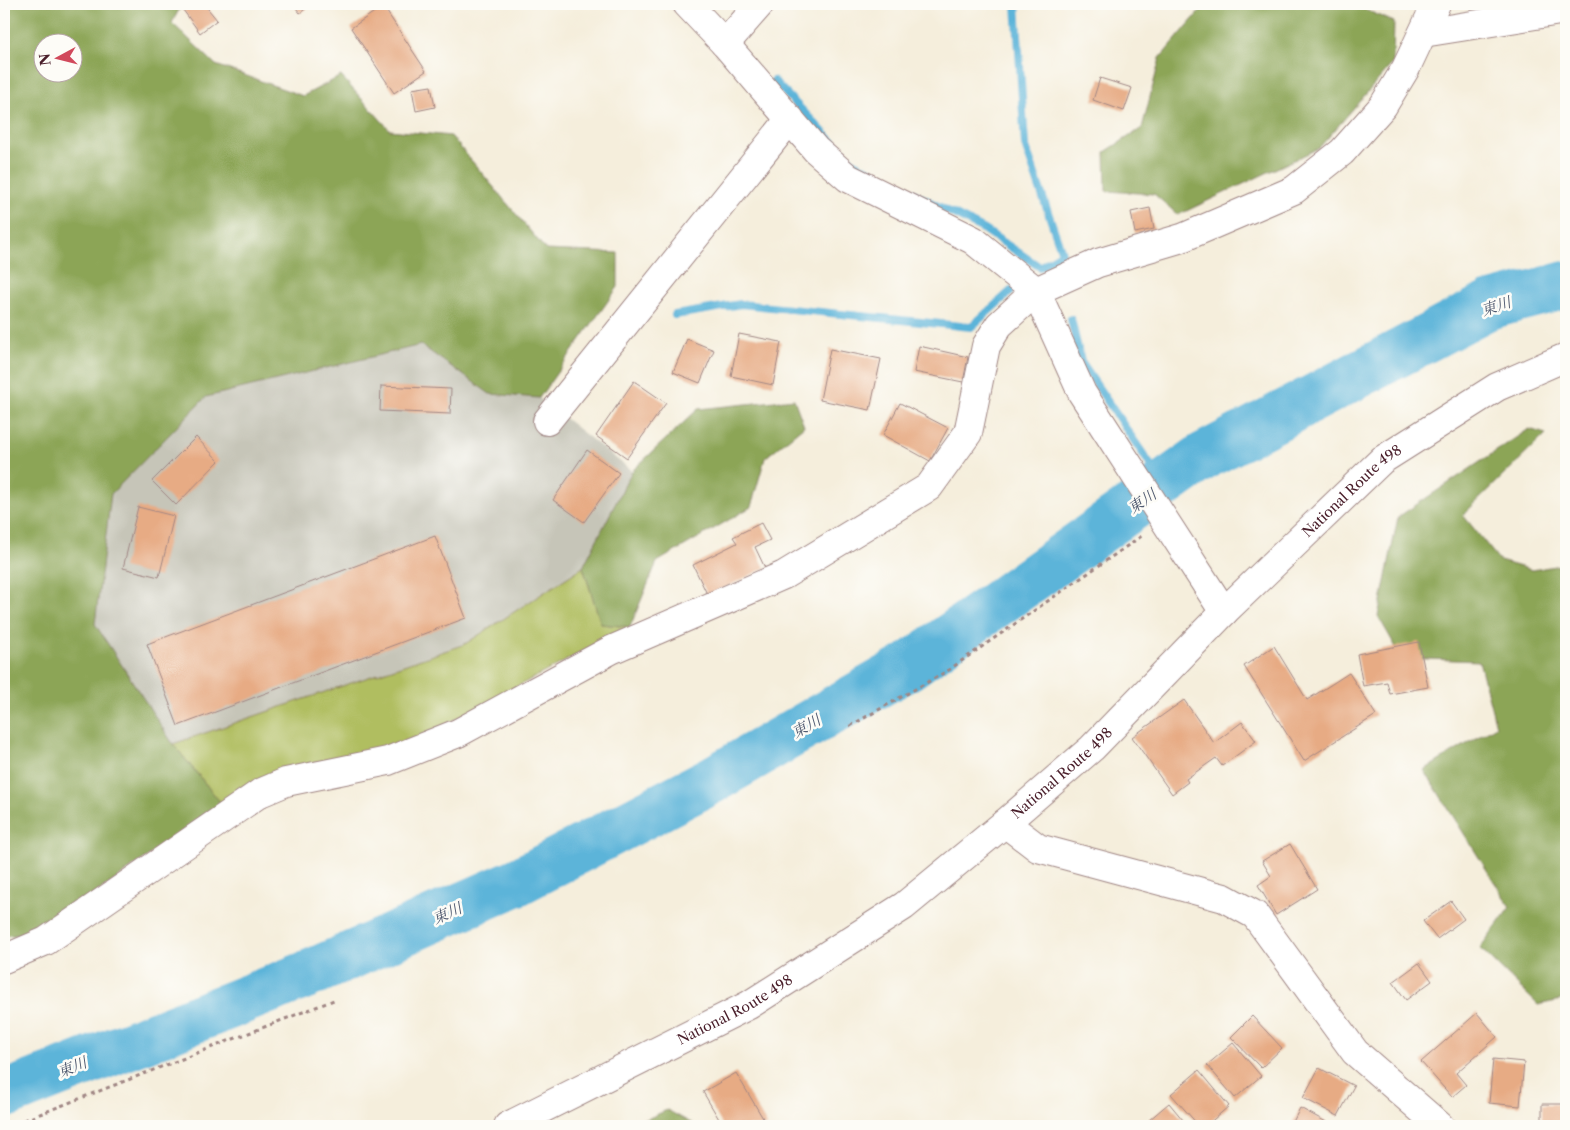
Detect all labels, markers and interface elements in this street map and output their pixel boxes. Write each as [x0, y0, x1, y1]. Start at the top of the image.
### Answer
north arrow [32, 32, 82, 82]
text: N [35, 52, 55, 67]
water label: 東川 [1479, 291, 1515, 320]
street label: National Route 498 [1298, 441, 1405, 541]
water label: 東川 [1124, 483, 1161, 517]
water label: 東川 [788, 709, 825, 742]
street label: National Route 498 [1008, 724, 1116, 823]
water label: 東川 [429, 897, 466, 928]
street label: National Route 498 [674, 971, 796, 1049]
water label: 東川 [55, 1052, 91, 1081]

